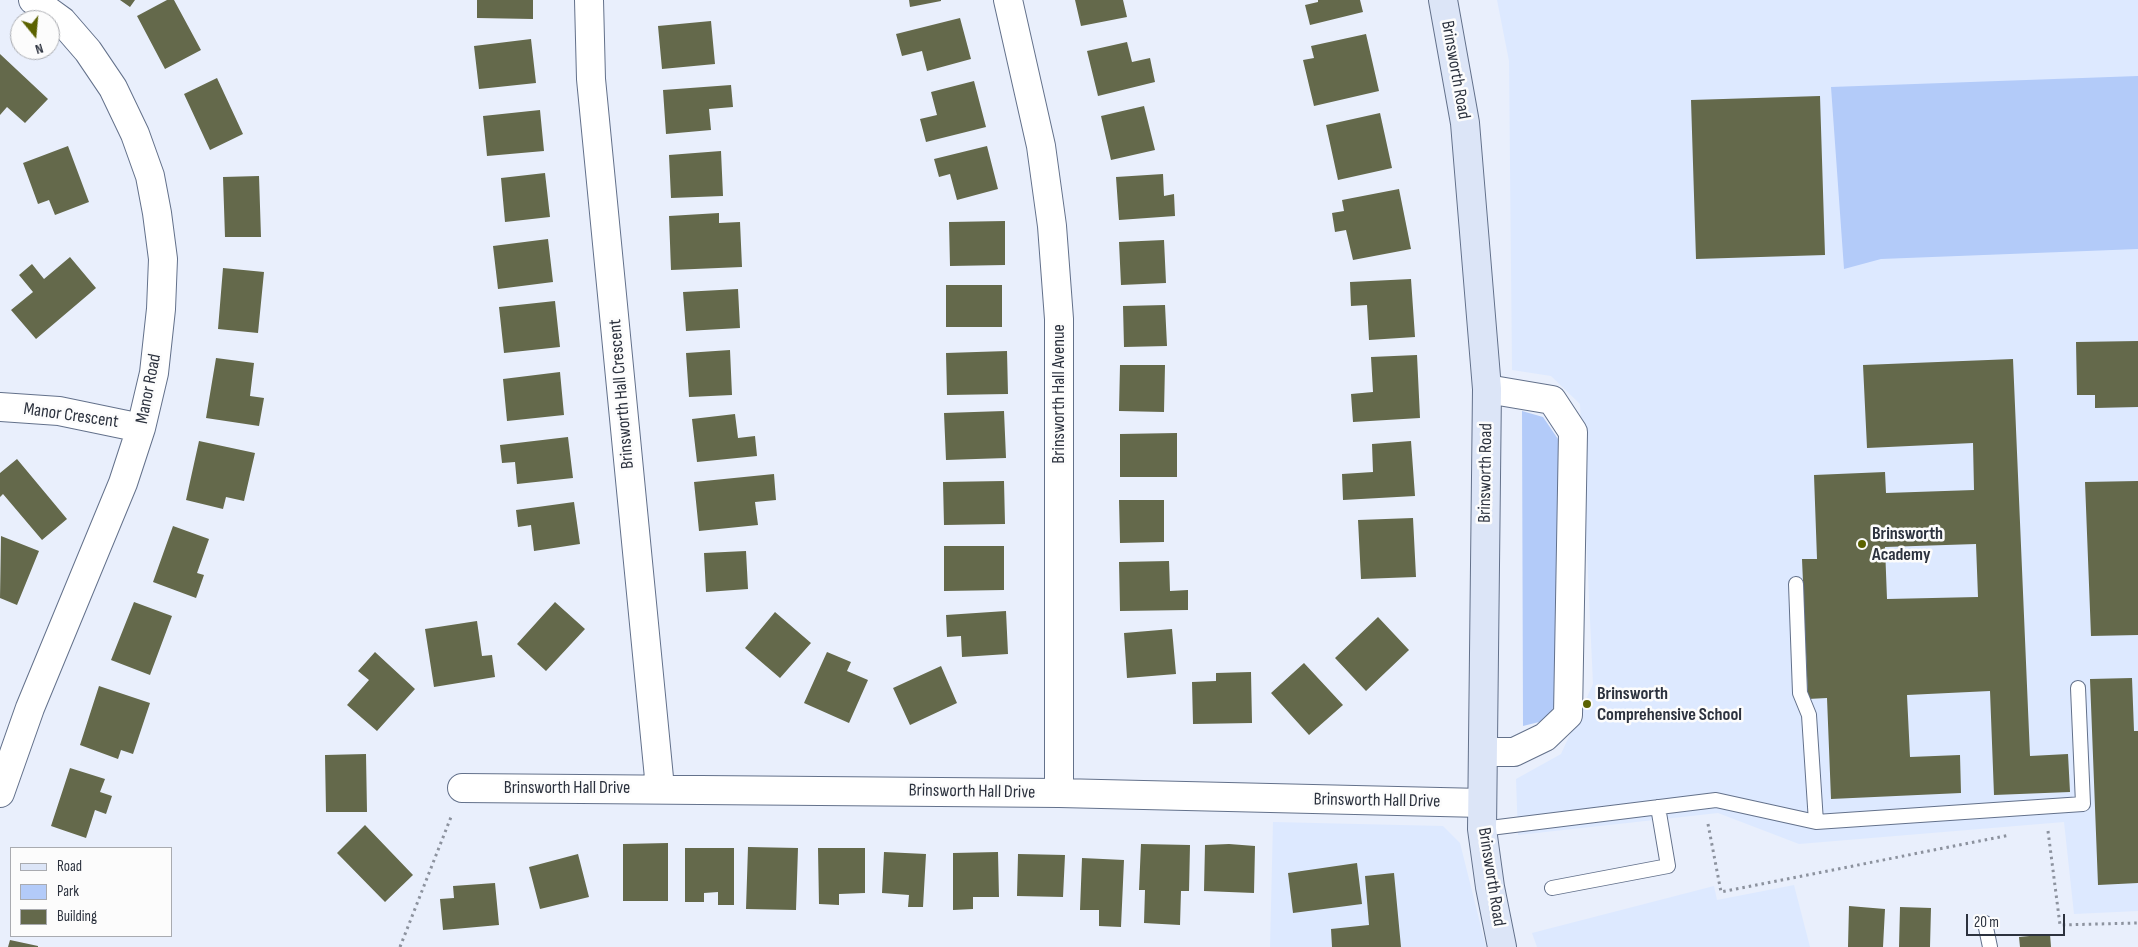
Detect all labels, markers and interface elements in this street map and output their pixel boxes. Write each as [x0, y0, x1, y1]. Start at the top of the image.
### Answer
north arrow [10, 10, 60, 60]
street label: Brinsworth Road [1436, 19, 1474, 121]
text: N [33, 40, 45, 58]
street label: Brinsworth Hall Crescent [605, 318, 639, 470]
street label: Brinsworth Hall Avenue [1048, 324, 1070, 464]
street label: Manor Road [132, 352, 166, 426]
street label: Manor Crescent [22, 399, 120, 433]
street label: Brinsworth Road [1474, 423, 1498, 523]
place label: Brinsworth Academy [1872, 523, 1943, 566]
marker: Brinsworth Academy [1856, 538, 1868, 550]
place label: Brinsworth Comprehensive School [1597, 683, 1742, 726]
marker: Brinsworth Comprehensive School [1581, 698, 1593, 710]
street label: Brinsworth Hall Drive [504, 777, 630, 799]
street label: Brinsworth Hall Drive [908, 780, 1036, 804]
street label: Brinsworth Hall Drive [1313, 789, 1441, 813]
street label: Brinsworth Road [1473, 826, 1509, 928]
legend [10, 847, 172, 937]
text: Road [57, 857, 82, 876]
text: Park [57, 882, 79, 901]
scale bar [1968, 904, 2067, 936]
text: Building [57, 907, 97, 926]
text: 20 m [1974, 913, 1999, 932]

